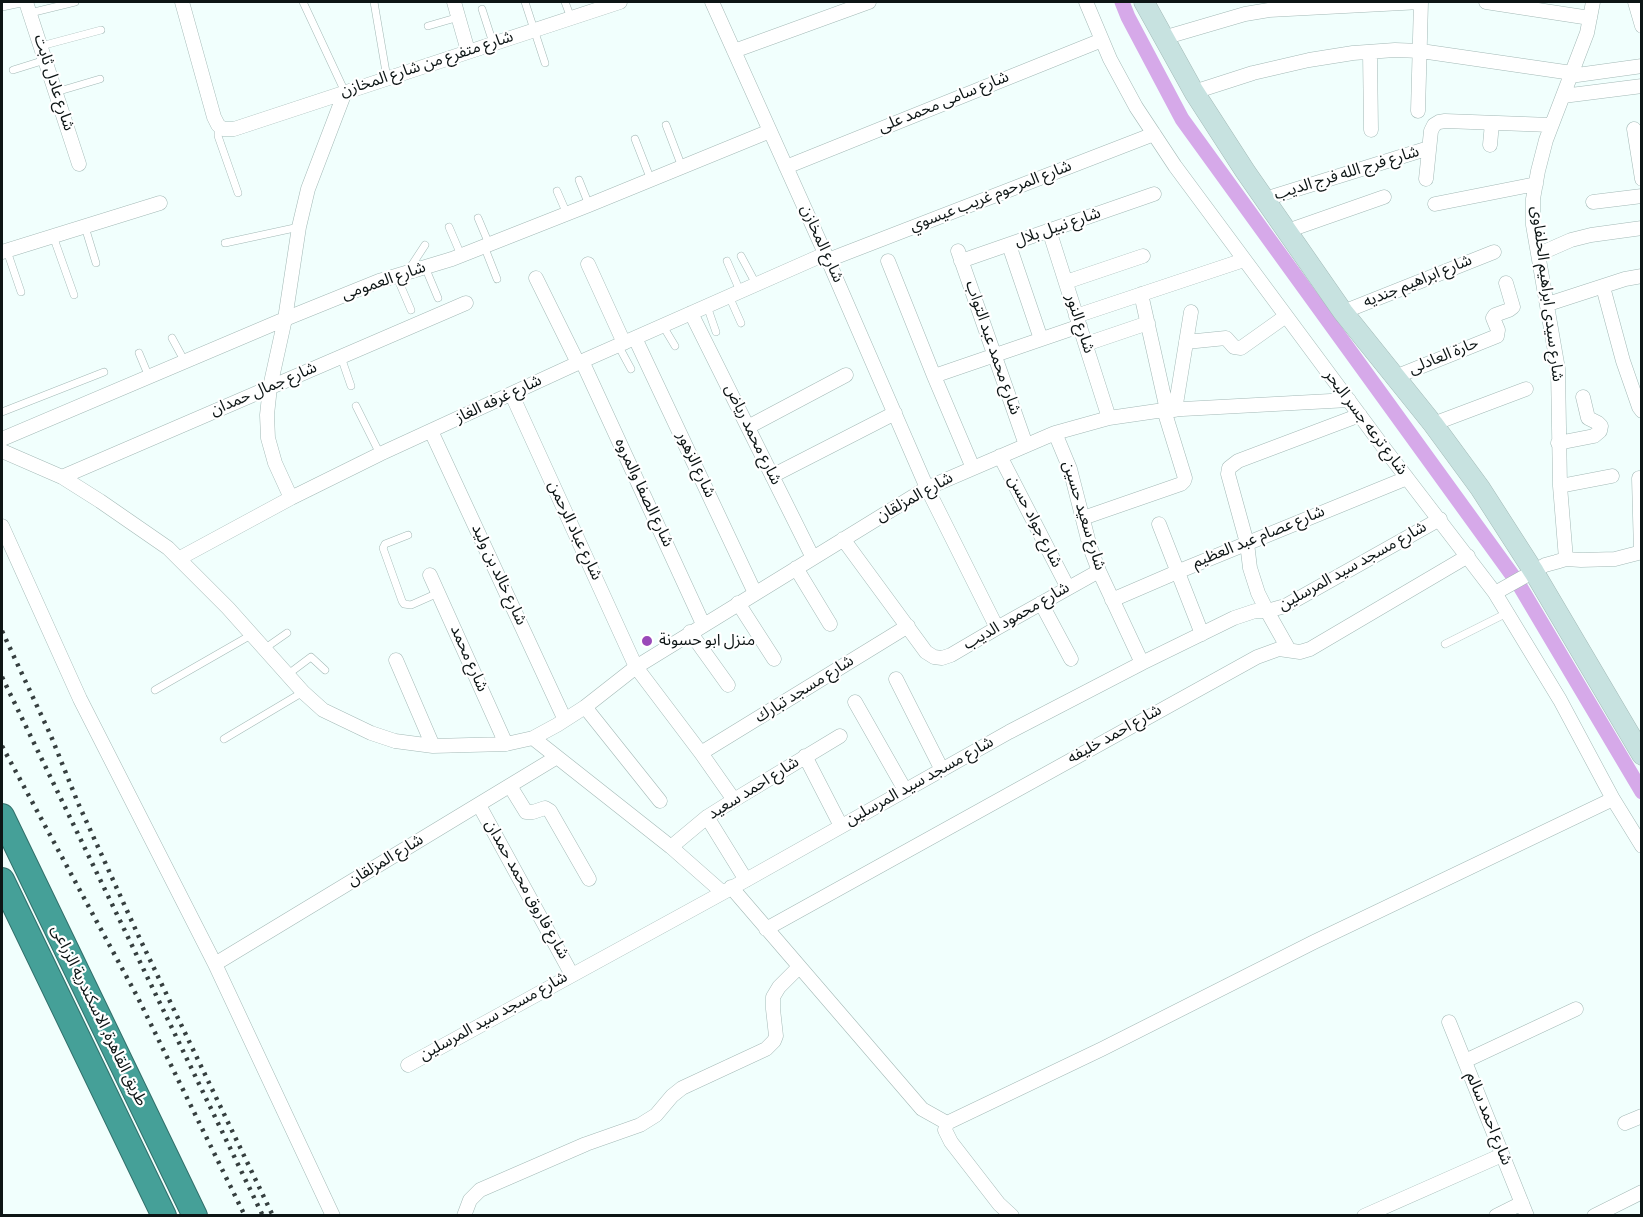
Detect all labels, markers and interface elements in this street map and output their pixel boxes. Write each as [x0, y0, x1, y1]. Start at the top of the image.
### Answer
street label: شارع متفرع من شارع المخازن [338, 28, 516, 102]
street label: شارع عادل ثابت [28, 32, 78, 134]
street label: شارع سامى محمد على [876, 68, 1012, 138]
street label: شارع فرج الله فرج الديب [1272, 143, 1422, 205]
street label: شارع المرحوم غريب عيسوي [907, 157, 1075, 237]
street label: شارع المخازن [795, 202, 847, 286]
street label: شارع نبيل بلال [1012, 204, 1104, 252]
street label: شارع سيدى ابراهيم الحلفاوى [1526, 205, 1566, 383]
street label: شارع ابراهيم جنديه [1361, 251, 1475, 313]
street label: شارع العمومى [339, 259, 429, 305]
street label: شارع محمد عبد التواب [960, 279, 1024, 417]
street label: شارع النور [1060, 292, 1098, 356]
street label: حارة العادلى [1406, 334, 1482, 380]
street label: شارع جمال حمدان [208, 359, 320, 421]
street label: شارع ترعه جسر البحر [1319, 367, 1411, 479]
street label: شارع غرفه الغاز [453, 372, 545, 428]
street label: شارع محمد رياض [719, 382, 785, 488]
street label: شارع الزهور [671, 429, 719, 501]
street label: شارع الصفا والمروه [609, 436, 677, 550]
street label: شارع سعيد حسين [1057, 459, 1109, 573]
street label: شارع المزلقان [873, 469, 957, 527]
street label: شارع جواد حسن [1003, 473, 1065, 571]
street label: شارع عباد الرحمن [543, 478, 605, 584]
street label: شارع عصام عبد العظيم [1190, 503, 1328, 573]
street label: شارع مسجد سيد المرسلين [1276, 518, 1430, 616]
street label: شارع خالد بن وليد [466, 521, 530, 629]
street label: شارع محمود الديب [961, 579, 1073, 655]
street label: شارع محمد [445, 623, 491, 695]
place label: منزل ابو حسونة [659, 631, 755, 651]
marker: منزل ابو حسونة [640, 634, 654, 648]
street label: شارع مسجد تبارك [752, 652, 858, 728]
street label: شارع احمد خليفه [1065, 701, 1165, 769]
street label: شارع مسجد سيد المرسلين [843, 733, 997, 831]
street label: شارع احمد سعيد [705, 753, 803, 825]
street label: شارع فاروق محمد حمدان [480, 817, 572, 963]
street label: شارع المزلقان [345, 831, 427, 891]
street label: طريق القاهرة, الاسكندرية الزراعى [46, 922, 150, 1110]
street label: شارع مسجد سيد المرسلين [417, 968, 571, 1066]
street label: شارع احمد سالم [1461, 1070, 1515, 1168]

